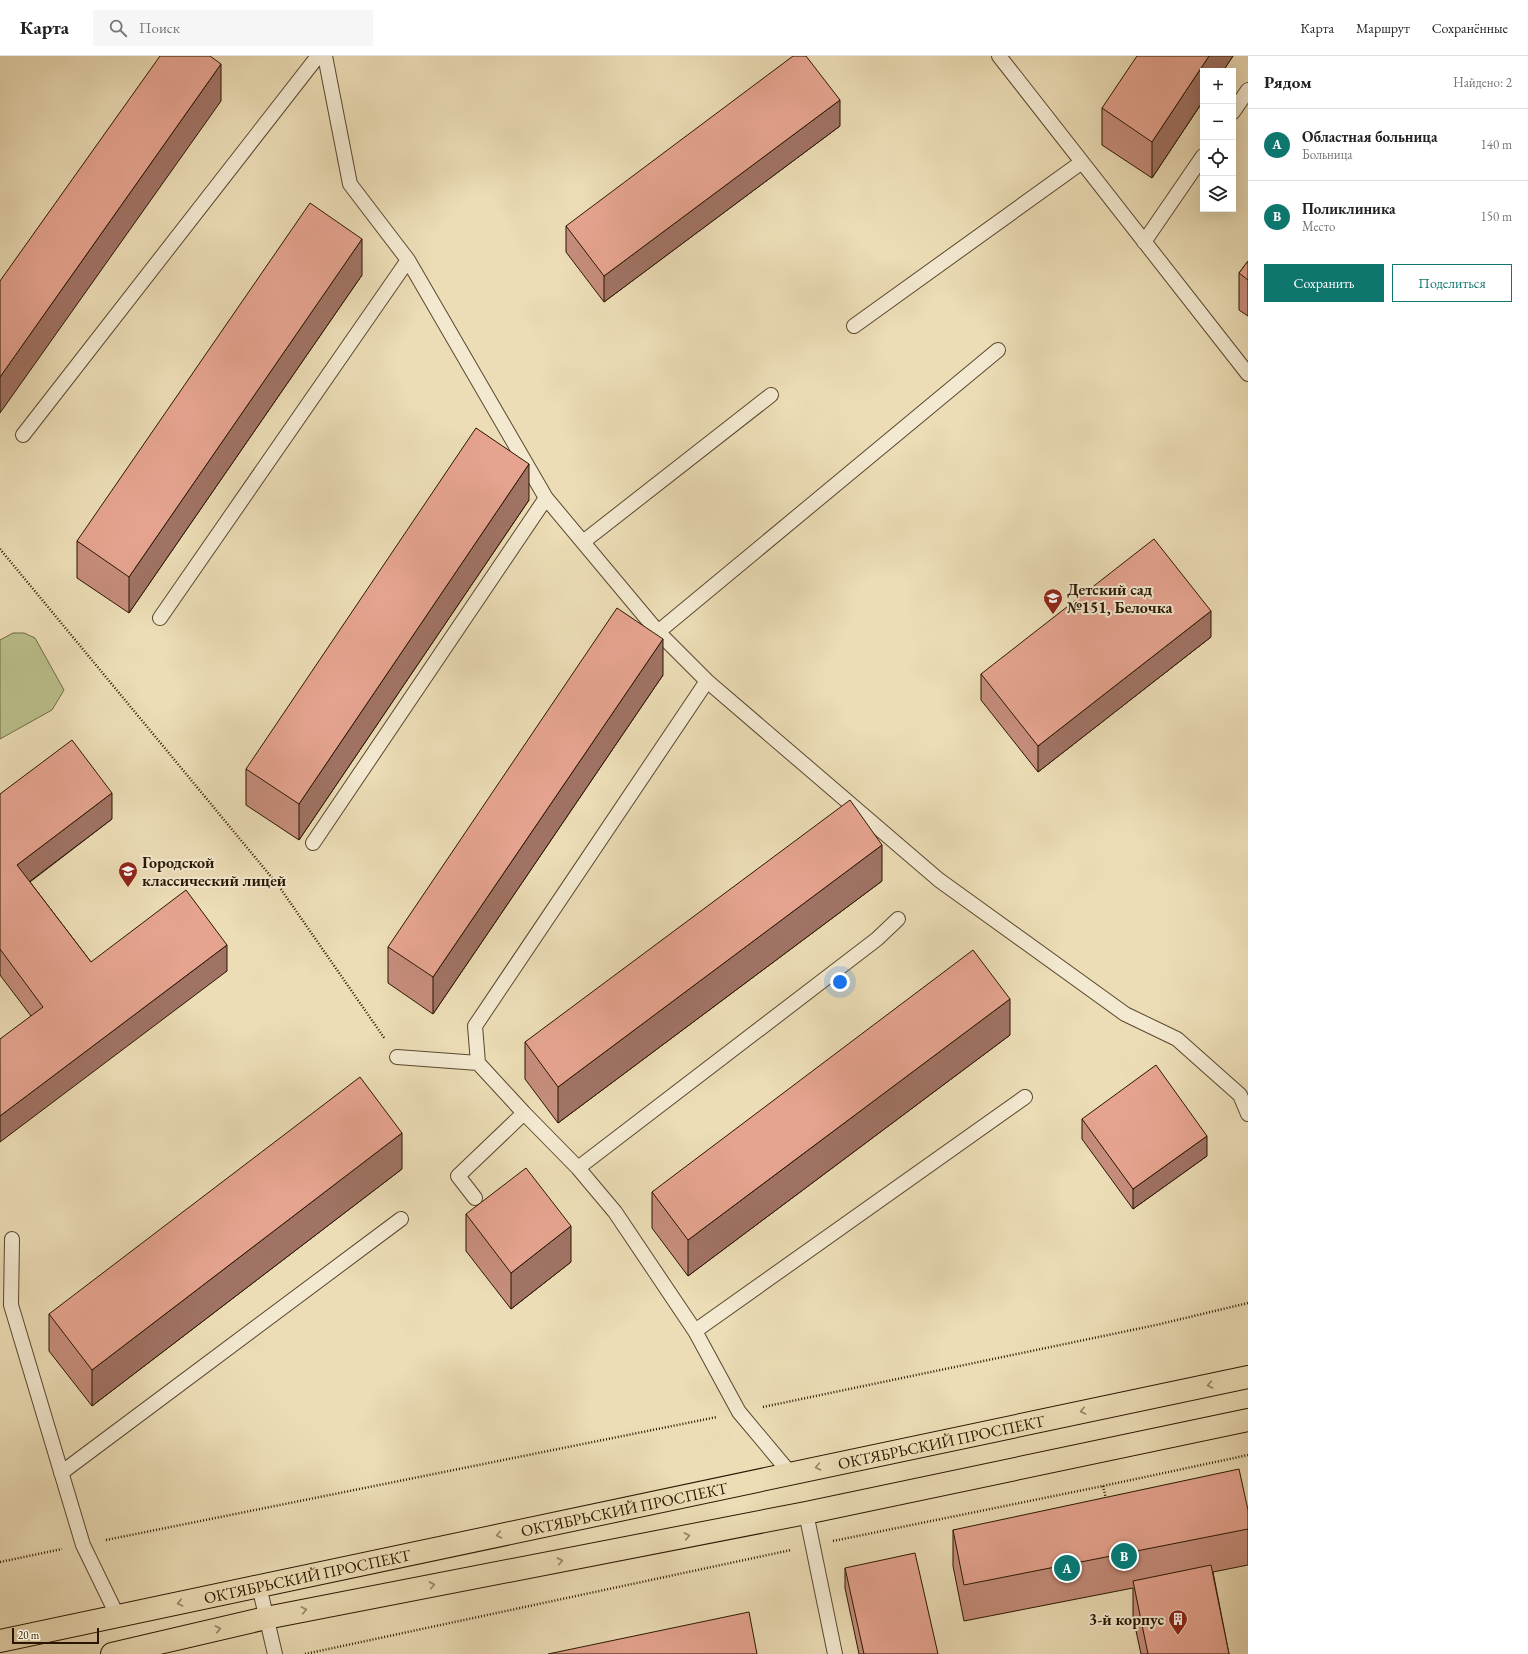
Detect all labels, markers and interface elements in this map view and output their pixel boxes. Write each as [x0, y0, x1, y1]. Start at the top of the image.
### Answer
search box [93, 10, 373, 46]
text: Карта [20, 15, 69, 40]
icon: search [107, 17, 129, 39]
text: Поиск [139, 18, 180, 37]
text: Карта [1301, 19, 1334, 37]
text: Маршрут [1356, 19, 1410, 37]
text: Сохранённые [1432, 19, 1508, 37]
map controls [1200, 68, 1236, 212]
button: + [1200, 68, 1236, 104]
text: Рядом [1264, 71, 1312, 93]
text: Найдено: 2 [1453, 74, 1512, 91]
button: − [1200, 104, 1236, 140]
text: Областная больница [1302, 127, 1438, 146]
text: A [1272, 136, 1282, 153]
text: 140 m [1481, 136, 1512, 153]
button: locate [1200, 140, 1236, 176]
text: Больница [1302, 146, 1353, 163]
button: layers [1200, 176, 1236, 212]
text: Поликлиника [1302, 199, 1396, 218]
text: B [1273, 208, 1281, 225]
text: 150 m [1481, 208, 1512, 225]
text: Место [1302, 218, 1335, 235]
button: Сохранить [1264, 264, 1384, 302]
button: Поделиться [1392, 264, 1512, 302]
place label: Детский сад №151, Белочка [1067, 579, 1173, 618]
school or university icon: Детский сад №151, Белочка [1042, 587, 1064, 615]
place label: Городской классический лицей [142, 852, 287, 891]
school or university icon: Городской классический лицей [117, 860, 139, 888]
your location [830, 972, 850, 992]
one-way arrow [1207, 1380, 1213, 1388]
one-way arrow [1079, 1407, 1086, 1415]
street label: ОКТЯБРЬСКИЙ ПРОСПЕКТ [836, 1410, 1047, 1474]
one-way arrow [815, 1462, 821, 1470]
street label: ОКТЯБРЬСКИЙ ПРОСПЕКТ [519, 1477, 730, 1541]
one-way arrow [496, 1530, 503, 1538]
one-way arrow [684, 1532, 690, 1540]
pin: B [1111, 1541, 1137, 1571]
street label: ОКТЯБРЬСКИЙ ПРОСПЕКТ [202, 1544, 413, 1608]
pin: A [1054, 1553, 1080, 1583]
one-way arrow [556, 1557, 563, 1565]
one-way arrow [429, 1582, 435, 1590]
one-way arrow [177, 1599, 183, 1607]
one-way arrow [301, 1606, 307, 1615]
building icon: 3-й корпус [1167, 1608, 1189, 1636]
place label: 3-й корпус [1089, 1609, 1164, 1630]
one-way arrow [215, 1625, 222, 1633]
scale bar [12, 1626, 99, 1645]
text: 20 m [18, 1628, 39, 1642]

